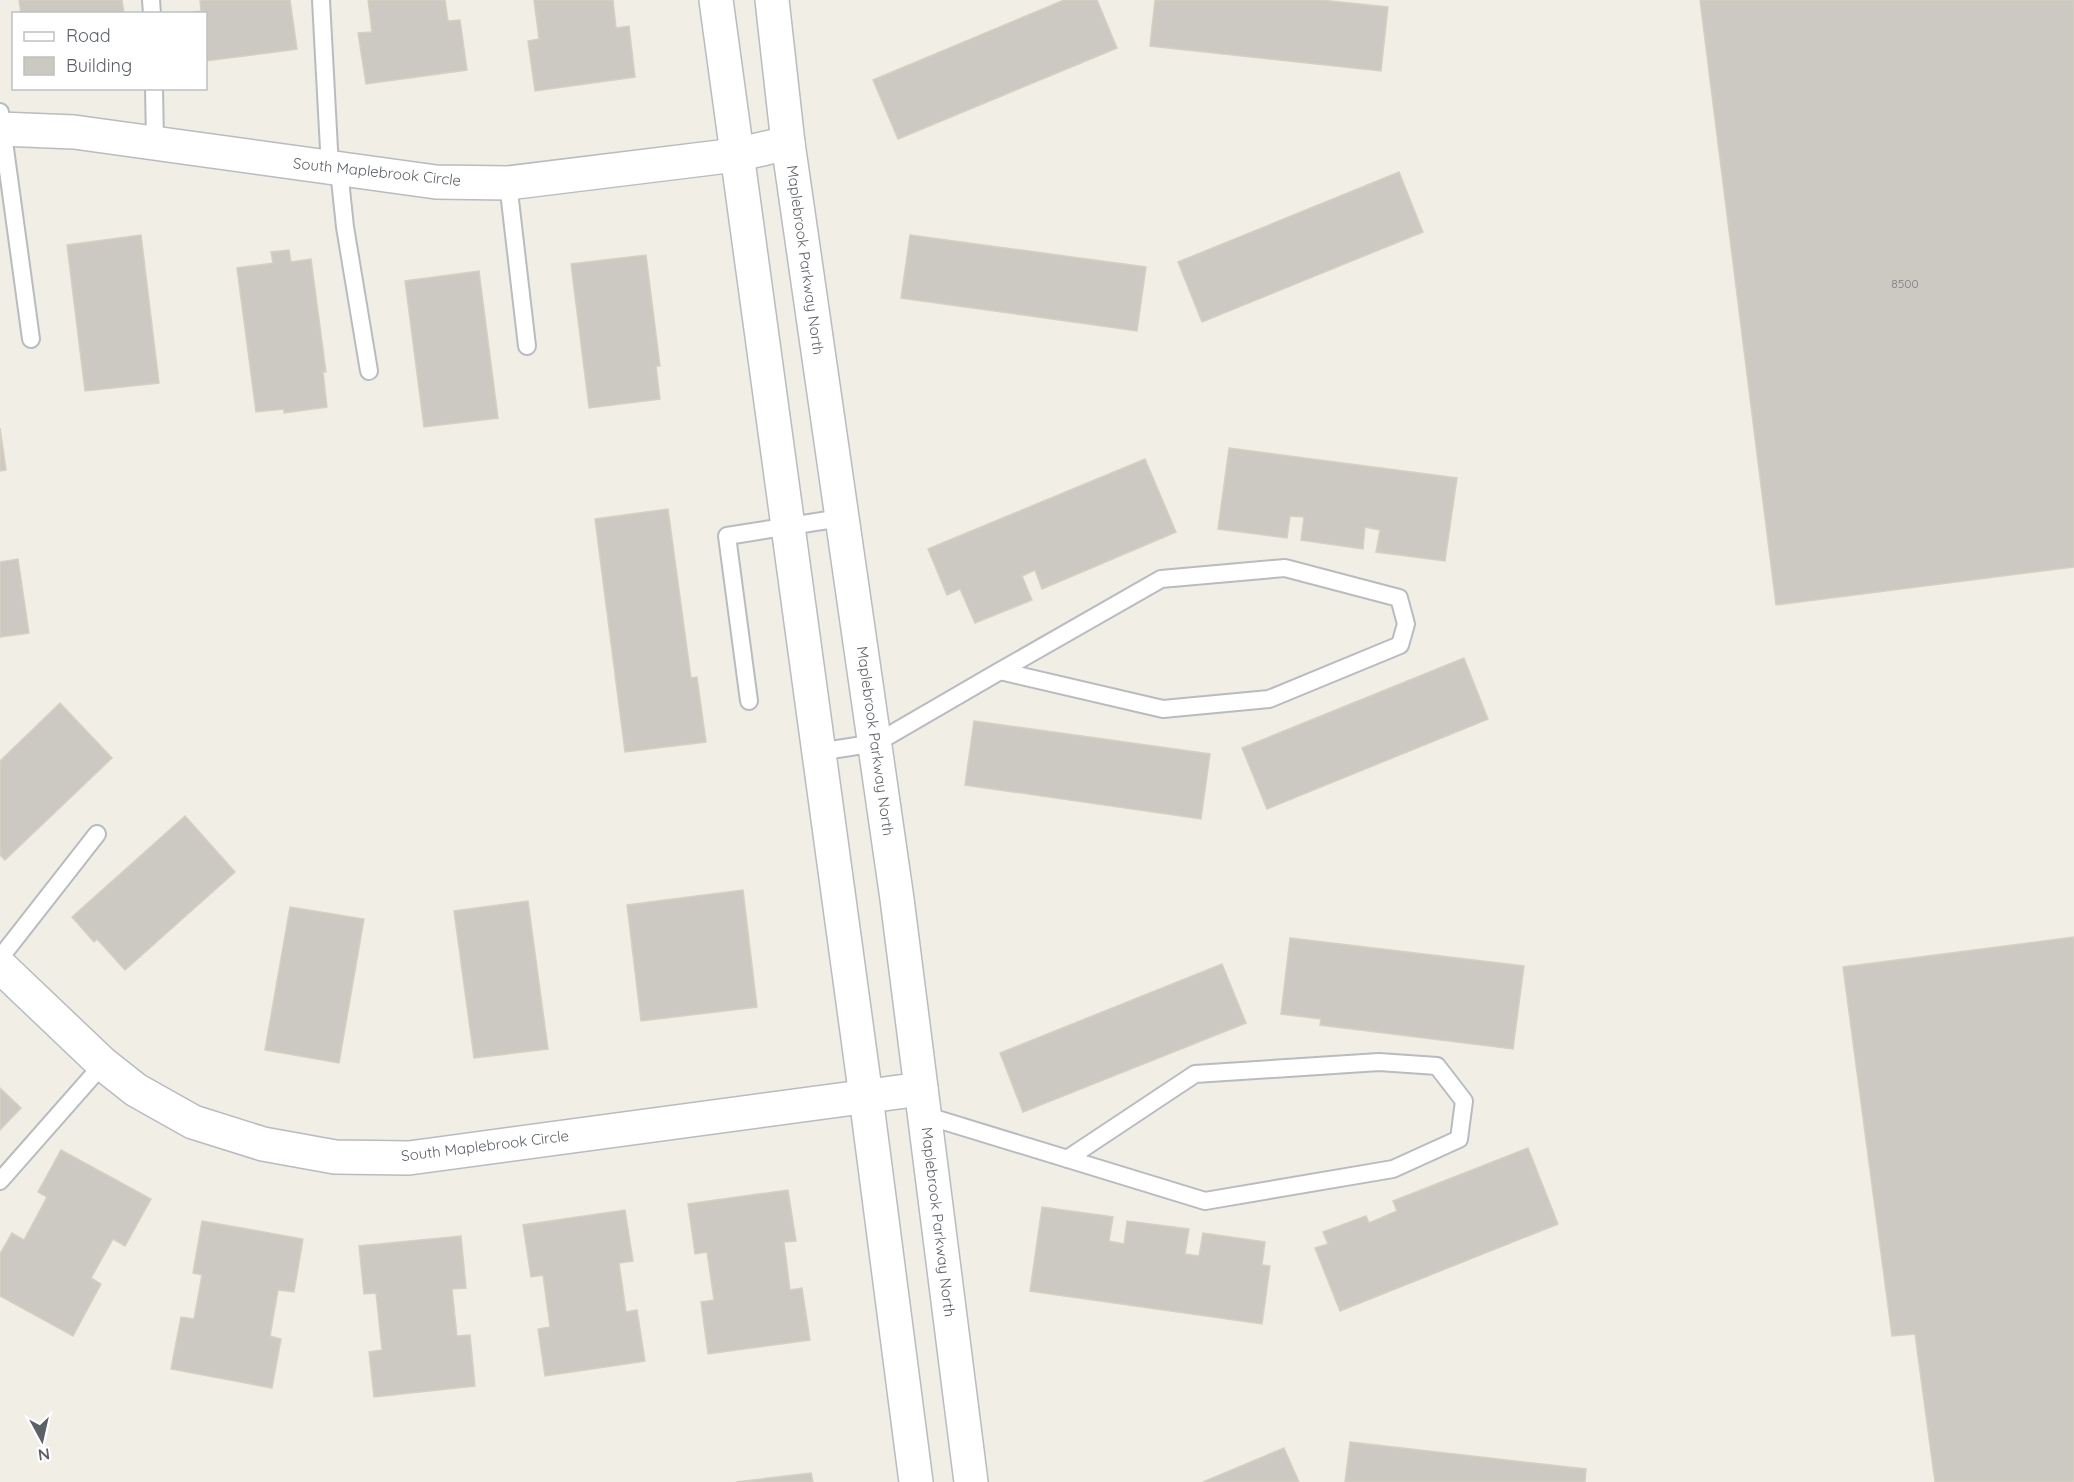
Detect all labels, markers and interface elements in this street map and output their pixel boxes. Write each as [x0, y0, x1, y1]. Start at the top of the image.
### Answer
legend [12, 12, 207, 90]
text: Road [66, 24, 111, 47]
text: Building [66, 54, 132, 77]
street label: South Maplebrook Circle [292, 153, 462, 190]
street label: Maplebrook Parkway North [783, 164, 828, 356]
house number: 8500 [1891, 276, 1919, 291]
street label: Maplebrook Parkway North [853, 645, 898, 837]
street label: South Maplebrook Circle [400, 1126, 570, 1165]
street label: Maplebrook Parkway North [917, 1126, 960, 1318]
north arrow [12, 1410, 72, 1470]
text: N [37, 1444, 51, 1466]

